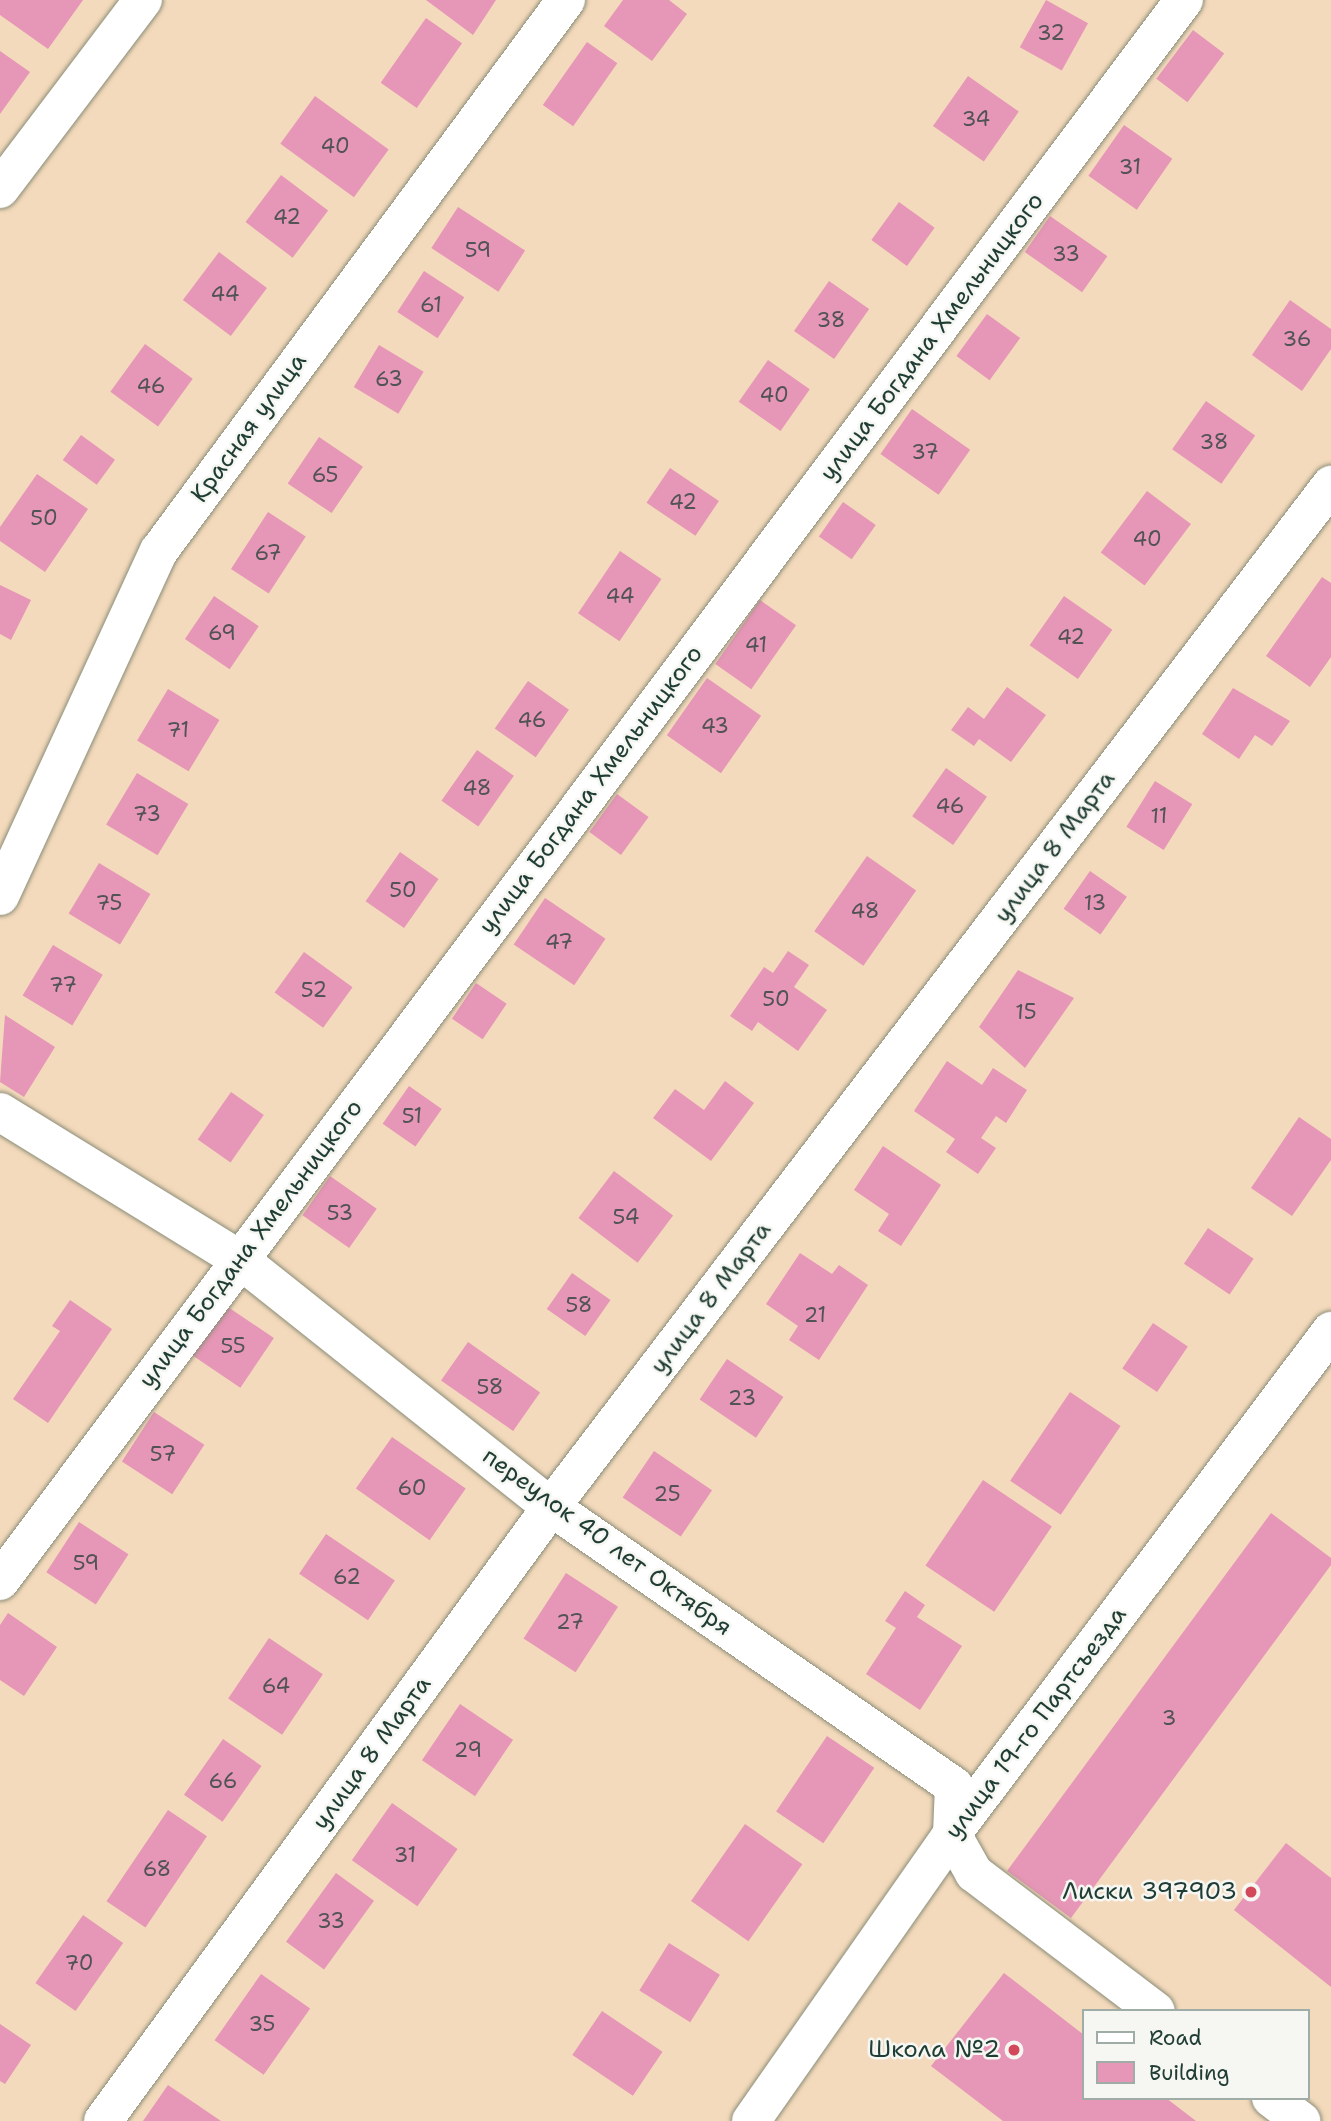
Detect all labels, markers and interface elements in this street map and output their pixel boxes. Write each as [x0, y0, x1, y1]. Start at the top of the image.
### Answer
house number: 32 [1037, 20, 1065, 46]
house number: 34 [962, 106, 990, 132]
house number: 40 [320, 133, 350, 159]
house number: 31 [1119, 154, 1141, 180]
street label: улица Богдана Хмельницкого [814, 187, 1050, 487]
house number: 42 [273, 204, 301, 230]
house number: 59 [465, 237, 491, 263]
house number: 33 [1052, 241, 1080, 267]
house number: 44 [211, 281, 239, 307]
house number: 61 [420, 292, 442, 318]
house number: 38 [817, 307, 845, 333]
house number: 36 [1283, 326, 1311, 352]
street label: Красная улица [185, 348, 313, 508]
house number: 63 [375, 366, 403, 392]
house number: 46 [137, 373, 165, 399]
house number: 40 [759, 382, 789, 408]
house number: 38 [1200, 429, 1228, 455]
house number: 37 [911, 439, 939, 465]
house number: 65 [312, 462, 338, 488]
house number: 42 [669, 489, 697, 515]
house number: 50 [30, 505, 58, 531]
house number: 40 [1132, 526, 1162, 552]
house number: 67 [254, 540, 282, 566]
house number: 44 [606, 583, 634, 609]
house number: 69 [208, 620, 236, 646]
house number: 42 [1057, 624, 1085, 650]
house number: 41 [745, 632, 767, 658]
street label: улица Богдана Хмельницкого [473, 640, 709, 940]
house number: 46 [518, 707, 546, 733]
house number: 43 [701, 713, 729, 739]
house number: 71 [167, 717, 189, 743]
street label: улица 8 Марта [989, 765, 1121, 929]
house number: 48 [463, 775, 491, 801]
house number: 46 [936, 793, 964, 819]
house number: 73 [133, 801, 161, 827]
house number: 11 [1151, 803, 1167, 829]
house number: 50 [389, 877, 417, 903]
house number: 75 [96, 890, 122, 916]
house number: 13 [1084, 890, 1106, 916]
house number: 48 [851, 898, 879, 924]
house number: 47 [545, 929, 573, 955]
house number: 77 [49, 972, 77, 998]
house number: 52 [301, 977, 327, 1003]
house number: 50 [762, 986, 790, 1012]
house number: 15 [1015, 999, 1037, 1025]
street label: улица Богдана Хмельницкого [133, 1094, 369, 1394]
house number: 51 [402, 1103, 422, 1129]
house number: 53 [327, 1200, 353, 1226]
house number: 54 [612, 1204, 640, 1230]
street label: улица 8 Марта [645, 1216, 777, 1380]
house number: 58 [565, 1292, 593, 1318]
house number: 21 [804, 1302, 826, 1328]
house number: 55 [220, 1333, 246, 1359]
house number: 58 [476, 1374, 504, 1400]
house number: 23 [728, 1385, 756, 1411]
house number: 57 [150, 1441, 176, 1467]
street label: переулок 40 лет Октября [477, 1442, 737, 1642]
house number: 60 [398, 1475, 426, 1501]
house number: 25 [653, 1481, 681, 1507]
house number: 59 [73, 1550, 99, 1576]
house number: 62 [333, 1564, 361, 1590]
street label: улица 19-го Партсъезда [939, 1601, 1133, 1845]
house number: 27 [556, 1609, 584, 1635]
street label: улица 8 Марта [307, 1671, 437, 1835]
house number: 64 [262, 1673, 290, 1699]
house number: 3 [1162, 1705, 1176, 1731]
house number: 29 [454, 1737, 482, 1763]
house number: 66 [209, 1768, 237, 1794]
house number: 31 [394, 1842, 416, 1868]
house number: 68 [143, 1856, 171, 1882]
place label: Лиски 397903 [1062, 1878, 1237, 1906]
marker: Лиски 397903 [1243, 1884, 1259, 1900]
house number: 33 [317, 1908, 345, 1934]
house number: 70 [65, 1950, 93, 1976]
legend [1082, 2009, 1310, 2100]
house number: 35 [249, 2011, 275, 2037]
text: Road [1149, 2024, 1202, 2052]
place label: Школа №2 [868, 2036, 1000, 2064]
marker: Школа №2 [1006, 2042, 1022, 2058]
text: Building [1149, 2059, 1229, 2087]

